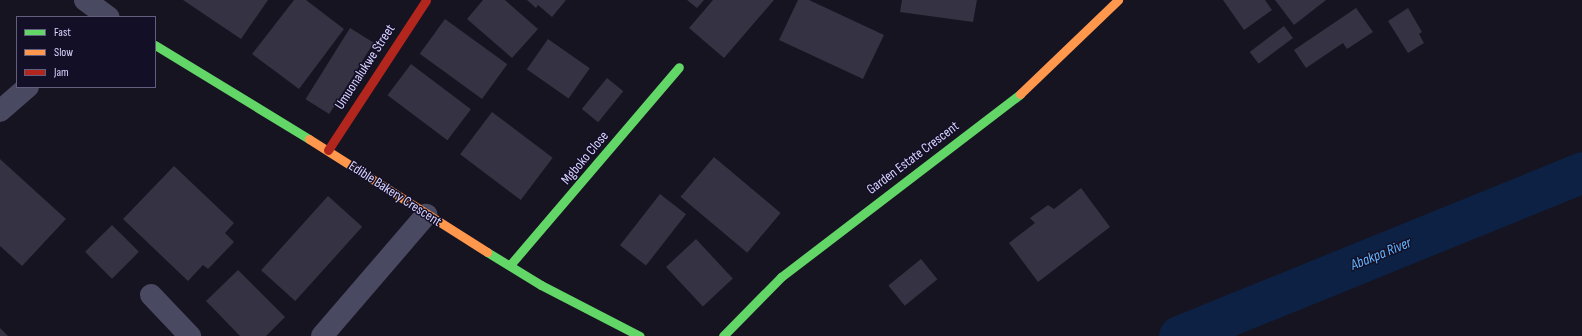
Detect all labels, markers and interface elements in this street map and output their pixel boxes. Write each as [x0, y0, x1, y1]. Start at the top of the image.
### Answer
legend [16, 16, 156, 88]
street label: Umuonalukwe Street [331, 21, 399, 113]
text: Fast [54, 25, 71, 40]
text: Slow [54, 45, 73, 60]
text: Jam [54, 65, 69, 80]
street label: Garden Estate Crescent [864, 118, 962, 198]
street label: Mgboko Close [558, 128, 612, 188]
street label: Edible Bakery Crescent [345, 158, 445, 230]
water label: Abakpa River [1348, 234, 1414, 274]

